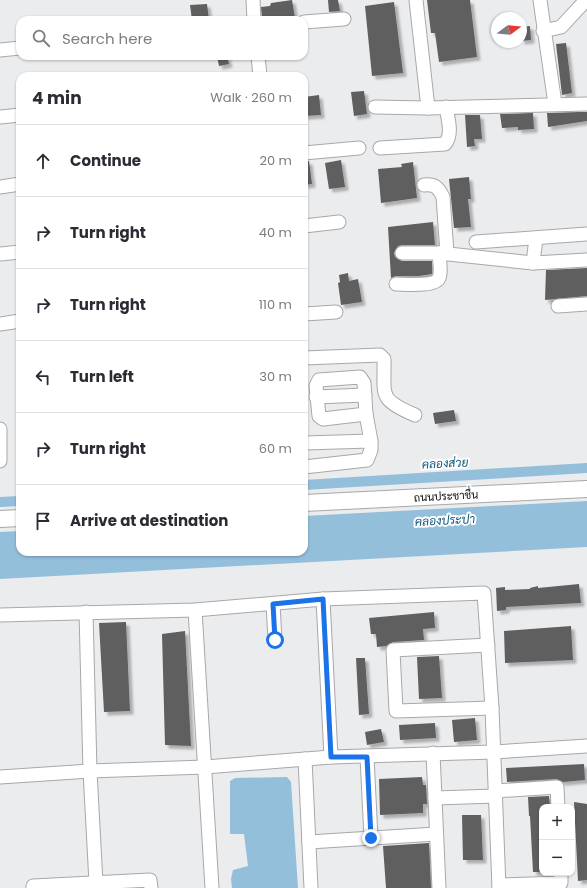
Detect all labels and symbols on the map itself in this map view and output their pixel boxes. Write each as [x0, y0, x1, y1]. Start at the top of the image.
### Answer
north arrow [491, 12, 527, 48]
water label: คลองส่วย [421, 453, 469, 473]
street label: ถนนประชาชื่น [413, 483, 479, 506]
water label: คลองประปา [414, 510, 476, 530]
route start [266, 631, 284, 649]
route end [362, 829, 380, 847]

